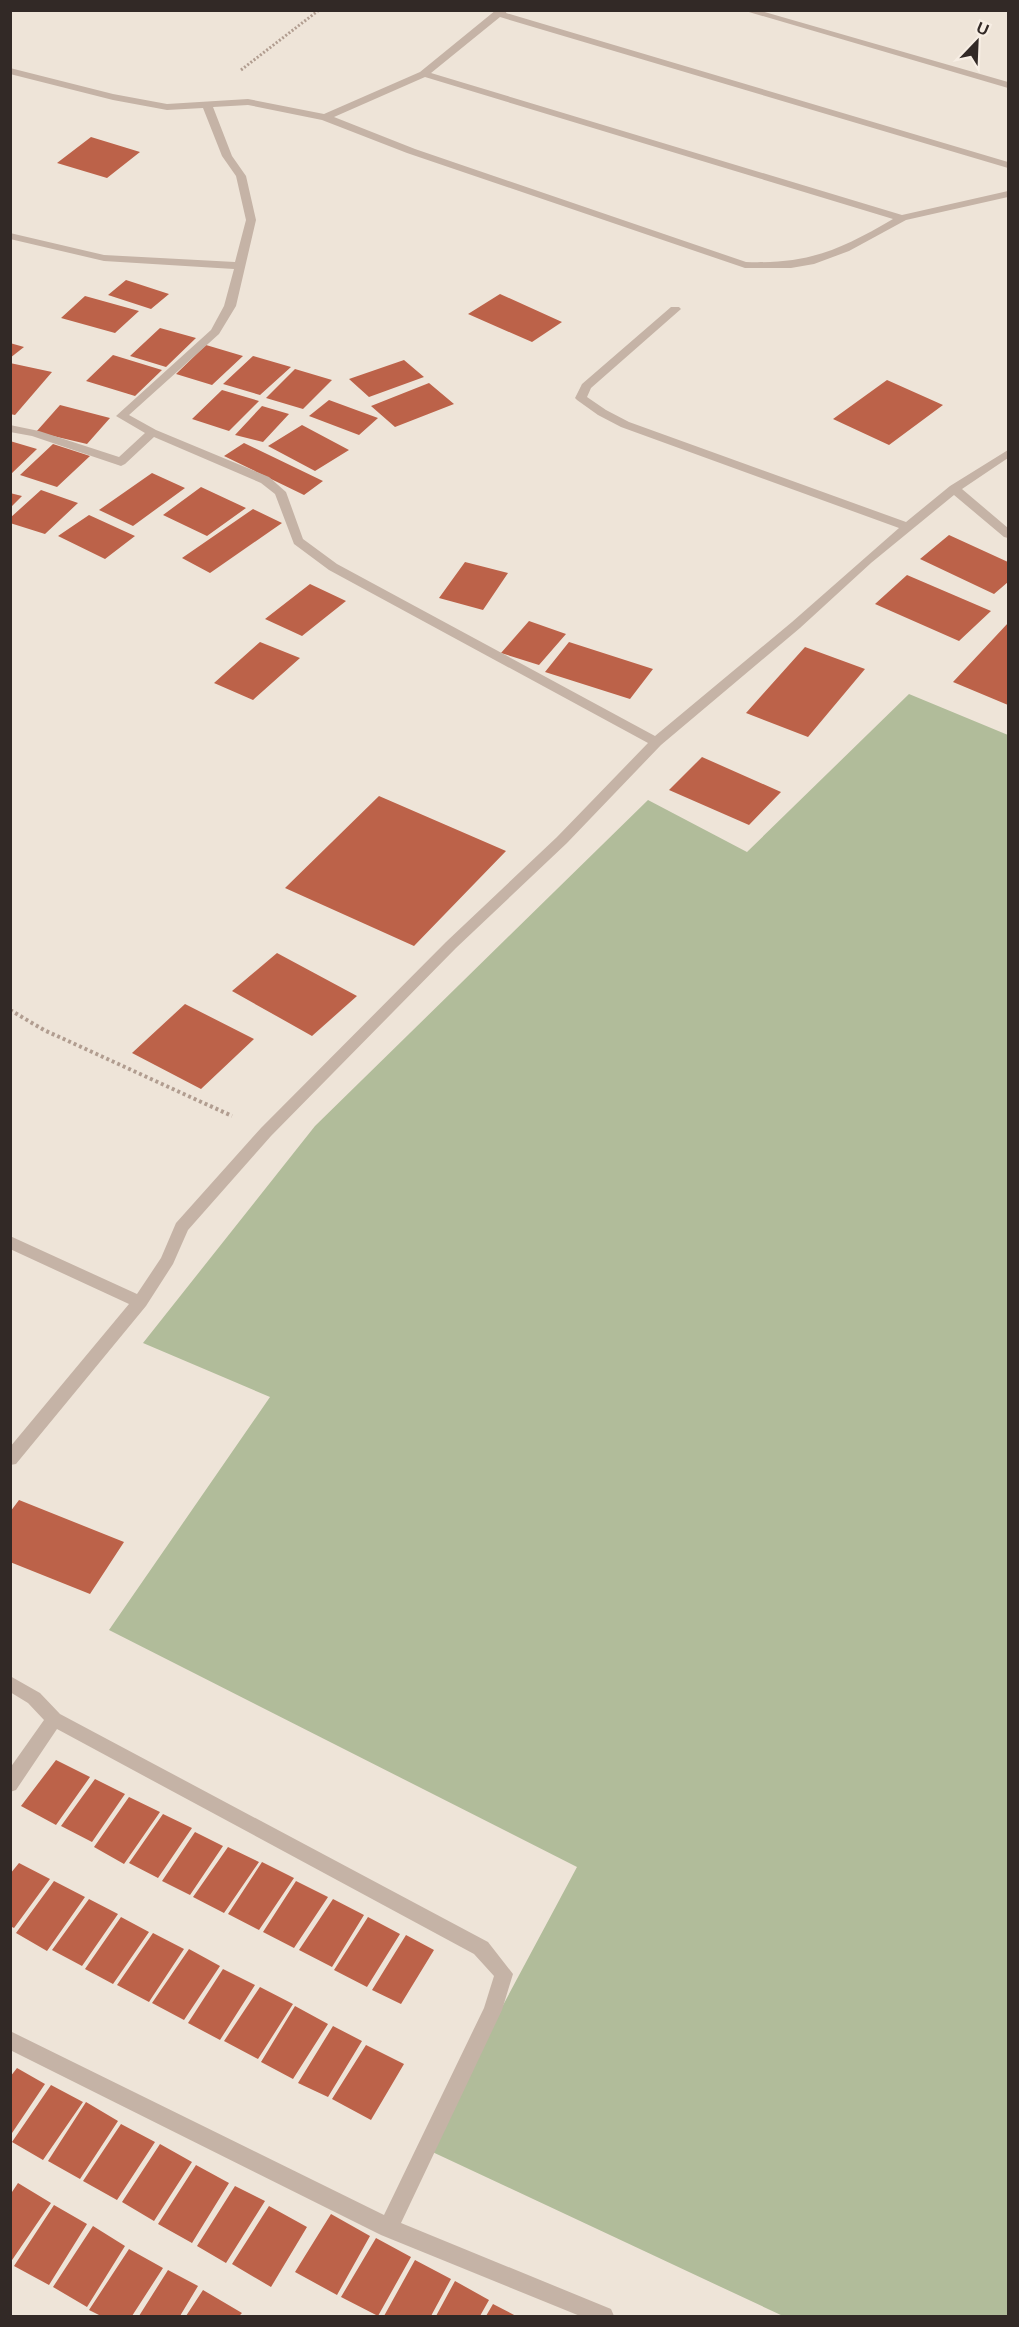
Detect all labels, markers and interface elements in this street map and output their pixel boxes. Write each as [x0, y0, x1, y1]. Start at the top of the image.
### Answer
north arrow [947, 12, 1007, 72]
text: U [974, 19, 991, 39]

